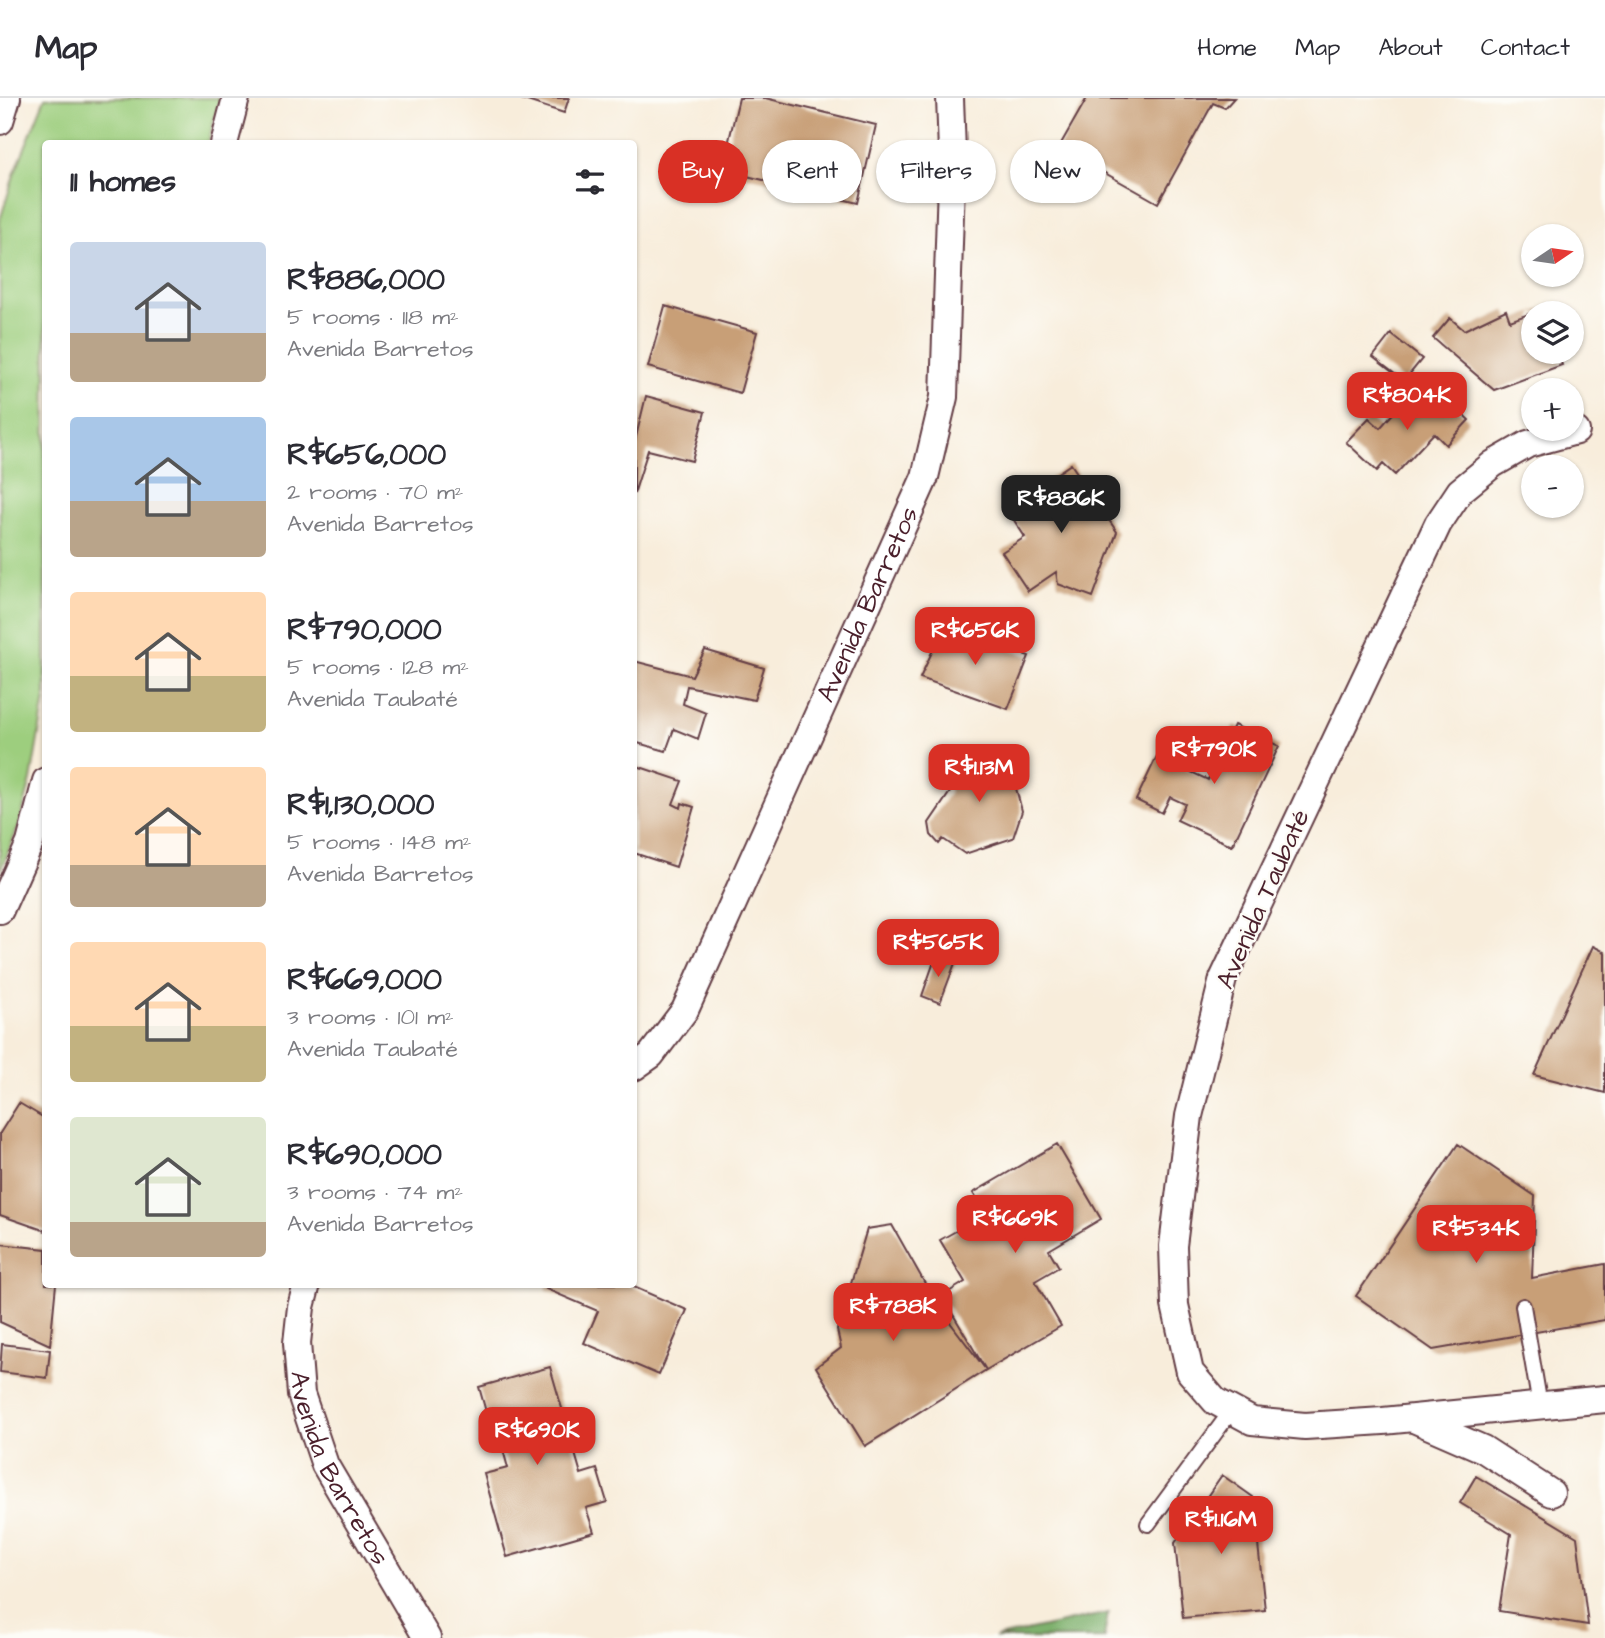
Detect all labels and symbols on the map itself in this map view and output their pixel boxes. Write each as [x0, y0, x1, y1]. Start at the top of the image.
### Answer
north arrow [1521, 224, 1584, 287]
pin: R$804K [1350, 372, 1464, 432]
pin: R$886K [1004, 476, 1118, 535]
street label: Avenida Barretos [808, 501, 927, 708]
pin: R$656K [918, 608, 1032, 667]
pin: R$790K [1157, 726, 1271, 786]
pin: R$1.13M [914, 744, 1044, 804]
street label: Avenida Taubaté [1207, 803, 1319, 995]
pin: R$565K [881, 920, 995, 979]
pin: R$669K [958, 1196, 1072, 1255]
pin: R$534K [1419, 1206, 1533, 1265]
pin: R$788K [836, 1284, 950, 1343]
street label: Avenida Barretos [281, 1370, 398, 1572]
pin: R$690K [480, 1408, 594, 1467]
pin: R$1.16M [1156, 1496, 1286, 1556]

